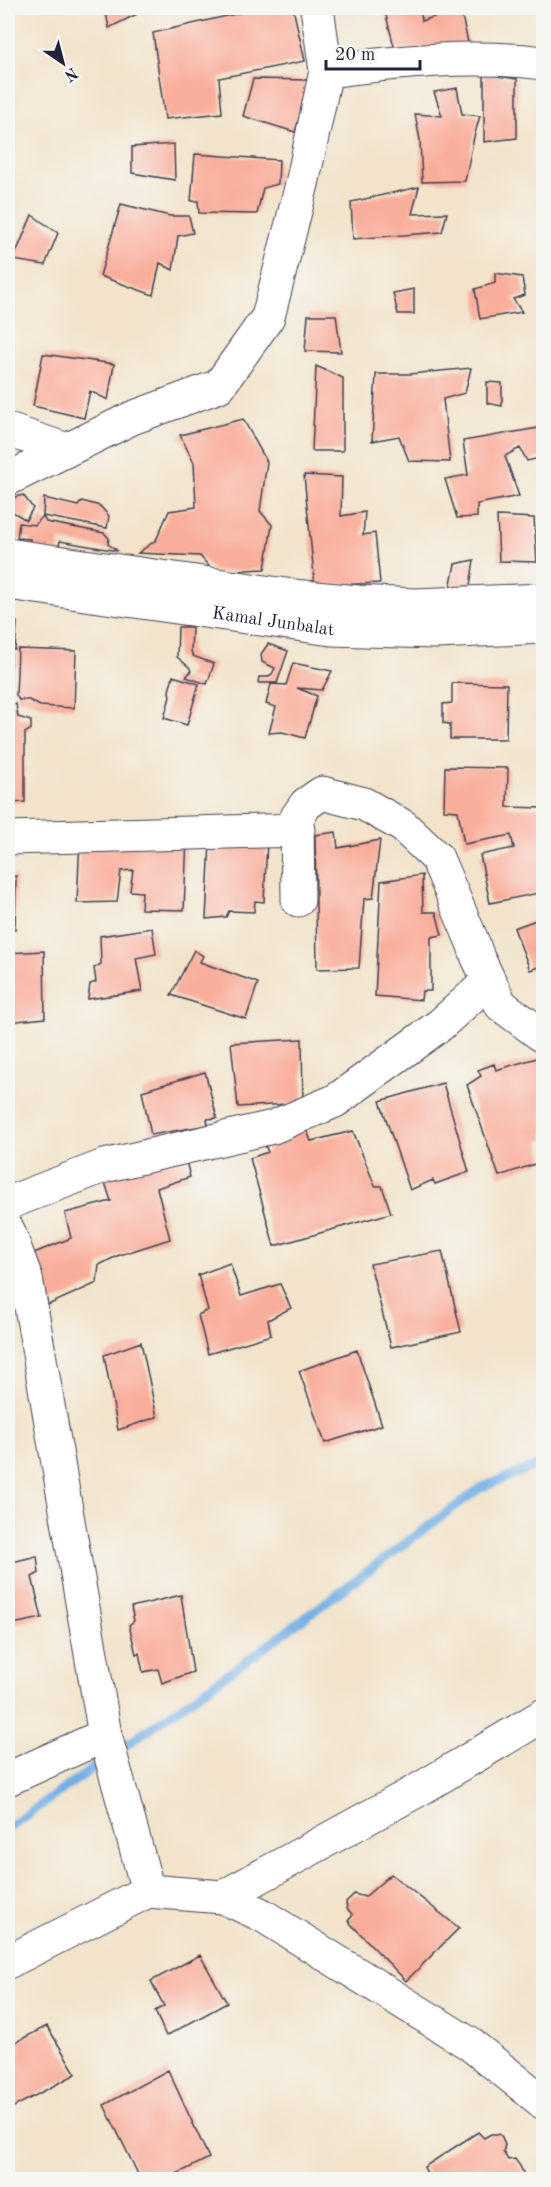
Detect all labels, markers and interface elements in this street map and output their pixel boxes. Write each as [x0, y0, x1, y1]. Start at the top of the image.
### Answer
north arrow [33, 33, 93, 93]
scale bar [326, 33, 420, 71]
text: 20 m [335, 46, 375, 64]
text: N [60, 64, 80, 84]
street label: Kamal Junbalat [211, 604, 334, 639]

